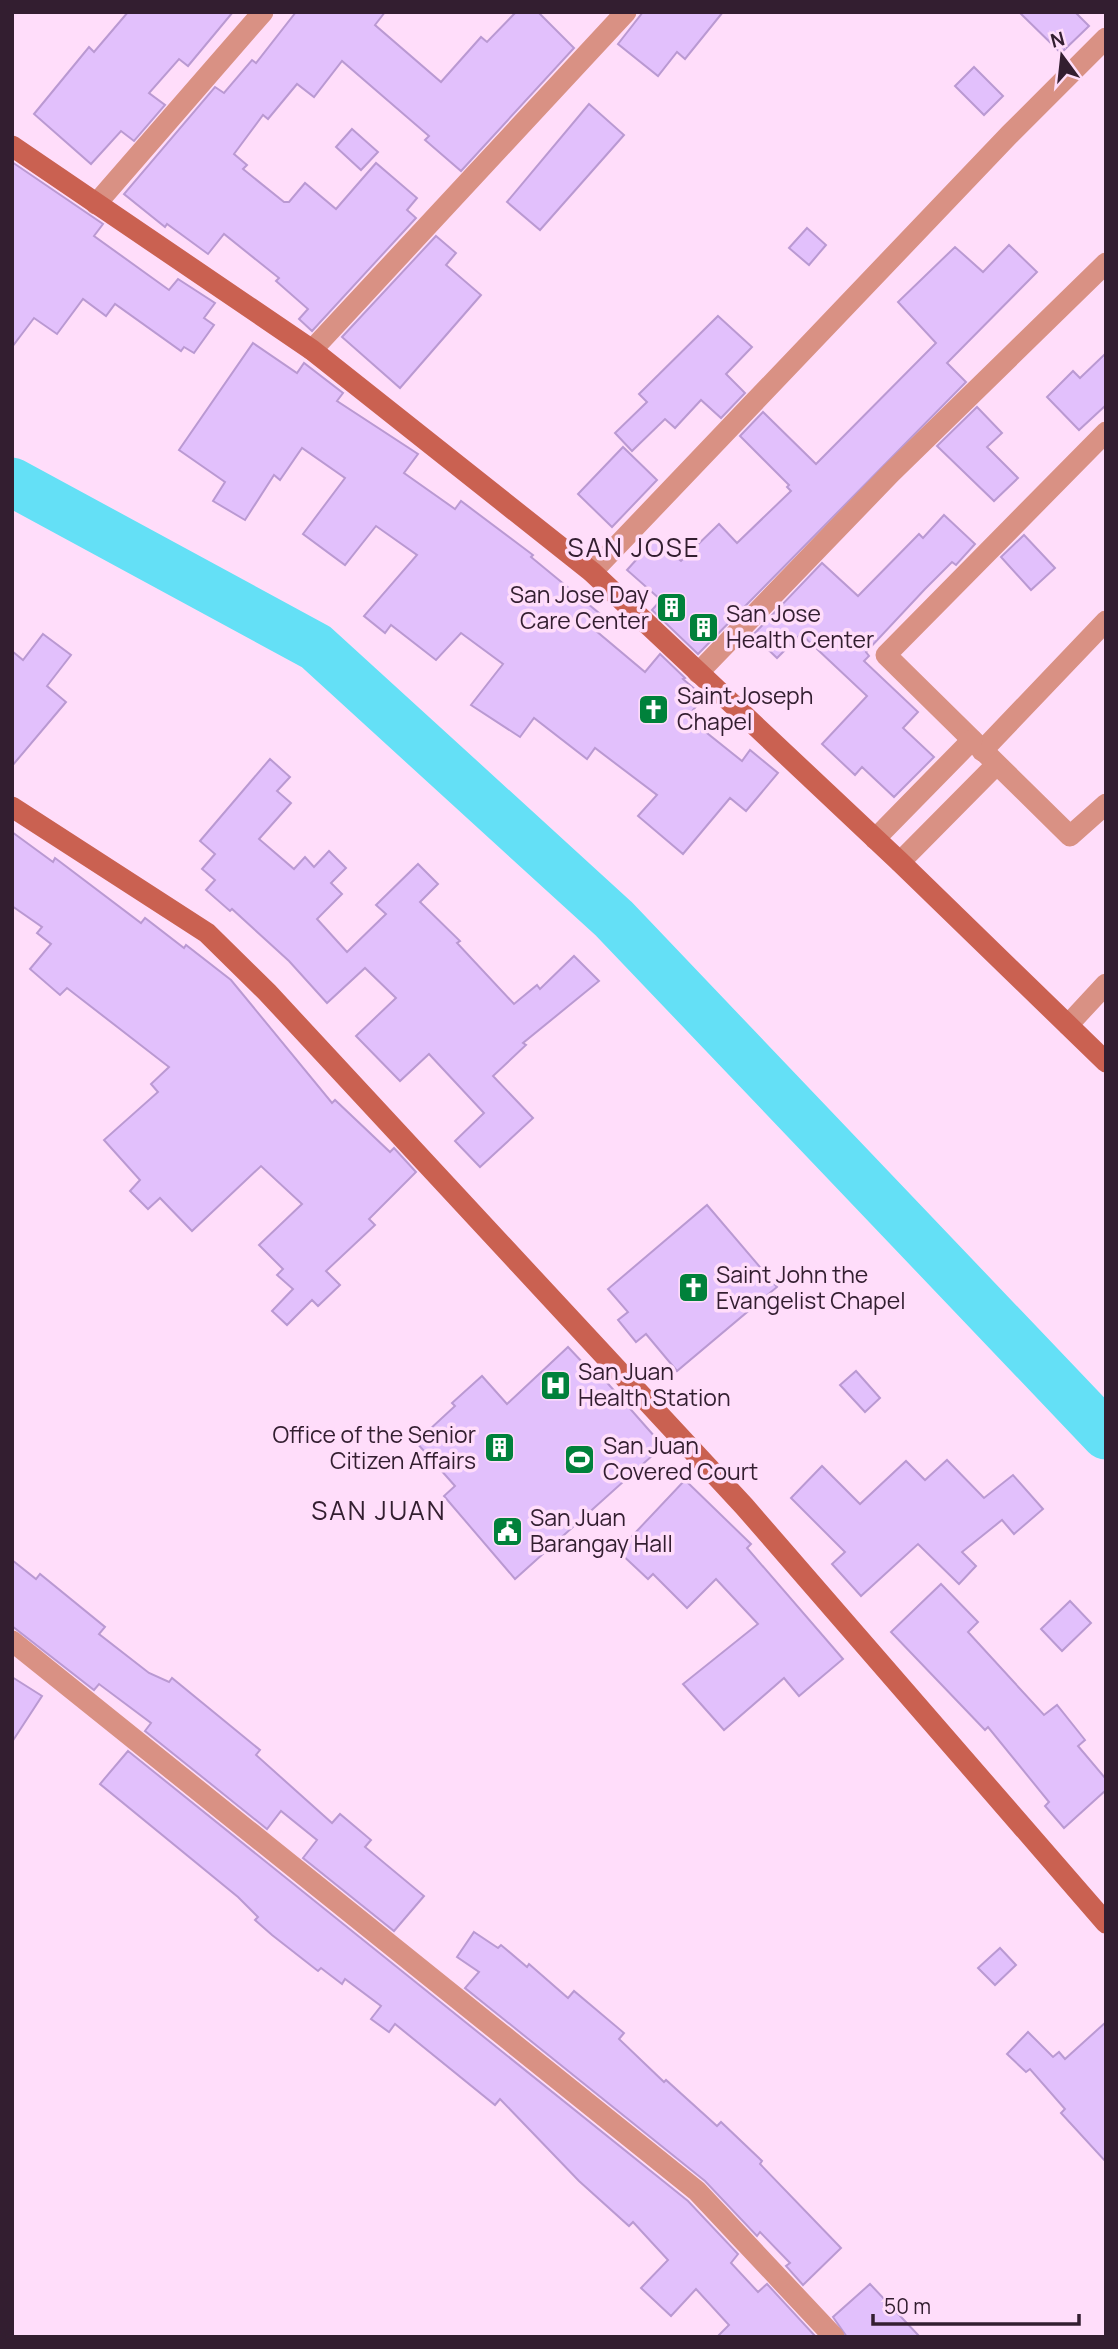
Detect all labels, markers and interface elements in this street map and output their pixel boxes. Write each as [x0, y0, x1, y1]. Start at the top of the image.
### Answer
north arrow [1027, 21, 1097, 91]
text: N [1048, 25, 1068, 54]
district label: SAN JOSE [567, 529, 701, 565]
place label: San Jose Day Care Center [510, 578, 649, 636]
building icon: San Jose Day Care Center [655, 591, 689, 625]
place label: San Jose Health Center [726, 597, 874, 655]
building icon: San Jose Health Center [686, 610, 720, 644]
place label: Saint Joseph Chapel [677, 679, 813, 737]
church icon: Saint Joseph Chapel [637, 692, 671, 726]
place label: Saint John the Evangelist Chapel [716, 1258, 906, 1316]
church icon: Saint John the Evangelist Chapel [676, 1271, 710, 1305]
place label: San Juan Health Station [578, 1355, 731, 1413]
hospital icon: San Juan Health Station [538, 1368, 572, 1402]
place label: Office of the Senior Citizen Affairs [272, 1418, 476, 1476]
place label: San Juan Covered Court [603, 1429, 758, 1487]
building icon: Office of the Senior Citizen Affairs [482, 1431, 516, 1465]
sports icon: San Juan Covered Court [563, 1442, 597, 1476]
district label: SAN JUAN [311, 1492, 447, 1528]
place label: San Juan Barangay Hall [530, 1501, 673, 1559]
public building icon: San Juan Barangay Hall [490, 1514, 524, 1548]
scale bar [873, 2282, 1080, 2326]
text: 50 m [884, 2292, 931, 2320]

